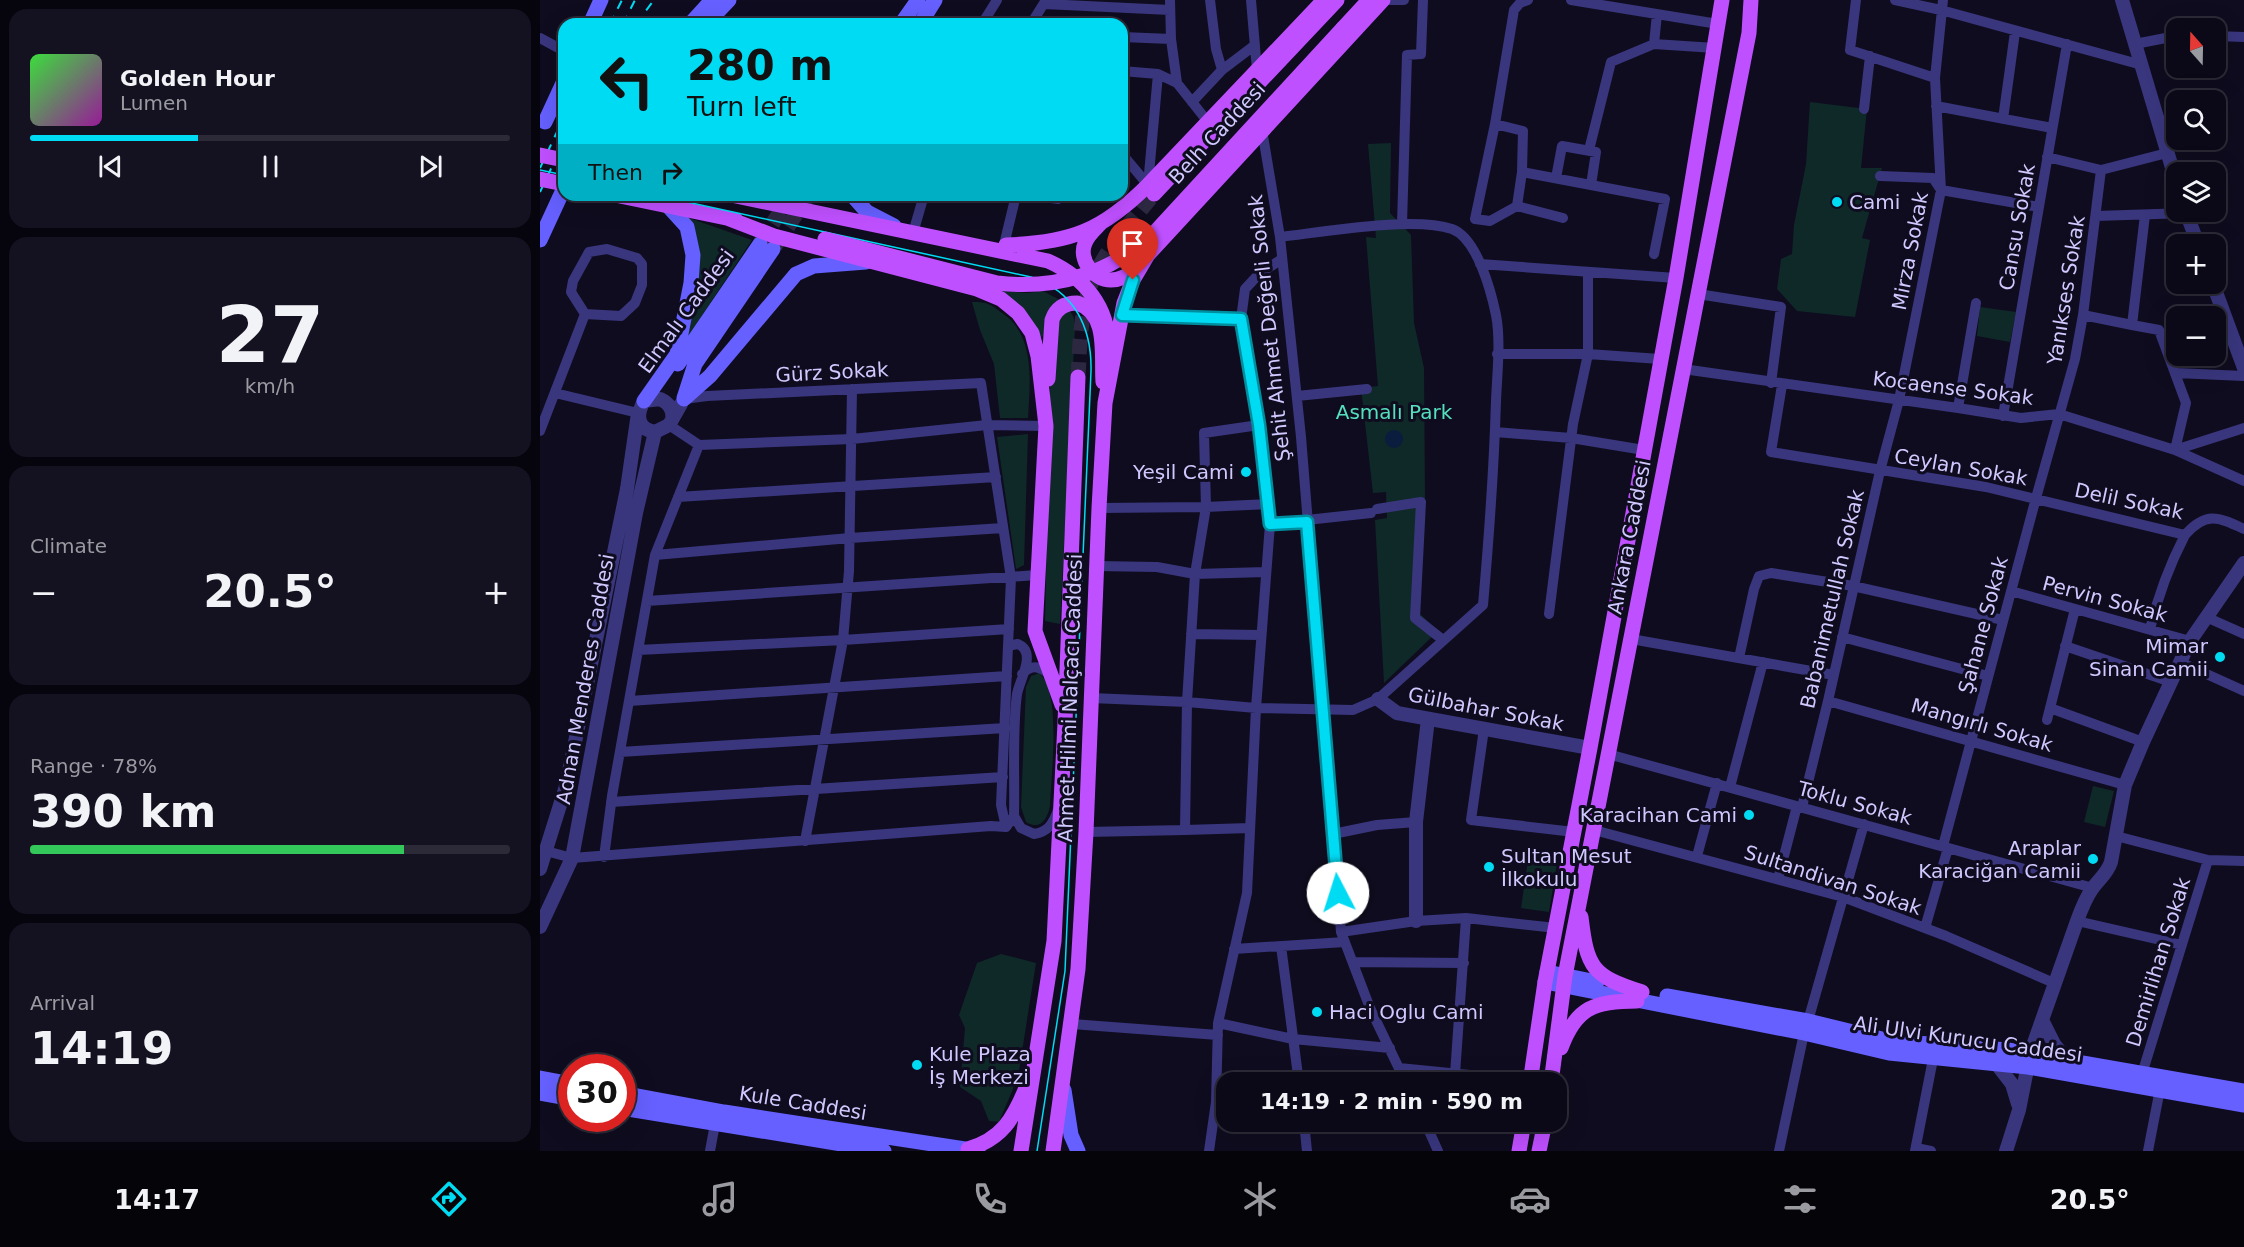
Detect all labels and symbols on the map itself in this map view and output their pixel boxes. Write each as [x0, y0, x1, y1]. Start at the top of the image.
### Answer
north arrow [2166, 18, 2226, 78]
street label: Belh Caddesi [1164, 77, 1270, 189]
street label: Cansu Sokak [1994, 161, 2040, 292]
street label: Mirza Sokak [1887, 189, 1933, 312]
place label: Cami [1849, 190, 1900, 214]
street label: Şehit Ahmet Değerli Sokak [1243, 193, 1295, 463]
marker: Cami [1830, 195, 1844, 209]
street label: Yanıkses Sokak [2042, 213, 2090, 367]
pin [1107, 218, 1158, 280]
street label: Elmalı Caddesi [633, 244, 739, 378]
street label: Gürz Sokak [775, 357, 890, 387]
street label: Kocaense Sokak [1871, 366, 2035, 410]
park label: Asmalı Park [1336, 400, 1453, 424]
street label: Ceylan Sokak [1892, 443, 2030, 491]
street label: Ankara Caddesi [1602, 458, 1656, 616]
place label: Yeşil Cami [1132, 460, 1234, 484]
marker: Yeşil Cami [1239, 465, 1253, 479]
street label: Delil Sokak [2072, 478, 2186, 524]
street label: Babanimetullah Sokak [1795, 487, 1869, 711]
street label: Adnan Menderes Caddesi [551, 552, 619, 806]
street label: Ahmet Hilmi Nalçacı Caddesi [1053, 553, 1087, 843]
street label: Şahane Sokak [1953, 553, 2013, 696]
street label: Pervin Sokak [2040, 571, 2170, 627]
place label: Mimar Sinan Camii [2089, 634, 2209, 681]
marker: Mimar Sinan Camii [2213, 650, 2227, 664]
street label: Gülbahar Sokak [1406, 682, 1566, 736]
street label: Mangırlı Sokak [1908, 693, 2056, 757]
street label: Toklu Sokak [1794, 776, 1915, 830]
place label: Karacihan Cami [1580, 803, 1737, 827]
marker: Karacihan Cami [1742, 808, 1756, 822]
place label: Araplar Karaciğan Camii [1918, 836, 2082, 883]
street label: Sultandivan Sokak [1741, 840, 1925, 920]
place label: Sultan Mesut İlkokulu [1501, 844, 1632, 891]
marker: Araplar Karaciğan Camii [2086, 852, 2100, 866]
marker: Sultan Mesut İlkokulu [1482, 860, 1496, 874]
position arrow [1306, 861, 1370, 925]
street label: Demirlihan Sokak [2121, 874, 2195, 1050]
place label: Haci Oglu Cami [1329, 1000, 1484, 1024]
marker: Haci Oglu Cami [1310, 1005, 1324, 1019]
street label: Ali Ulvi Kurucu Caddesi [1852, 1011, 2084, 1067]
place label: Kule Plaza İş Merkezi [929, 1042, 1031, 1089]
speed limit sign: 30 [558, 1054, 636, 1132]
marker: Kule Plaza İş Merkezi [910, 1058, 924, 1072]
street label: Kule Caddesi [737, 1081, 869, 1125]

